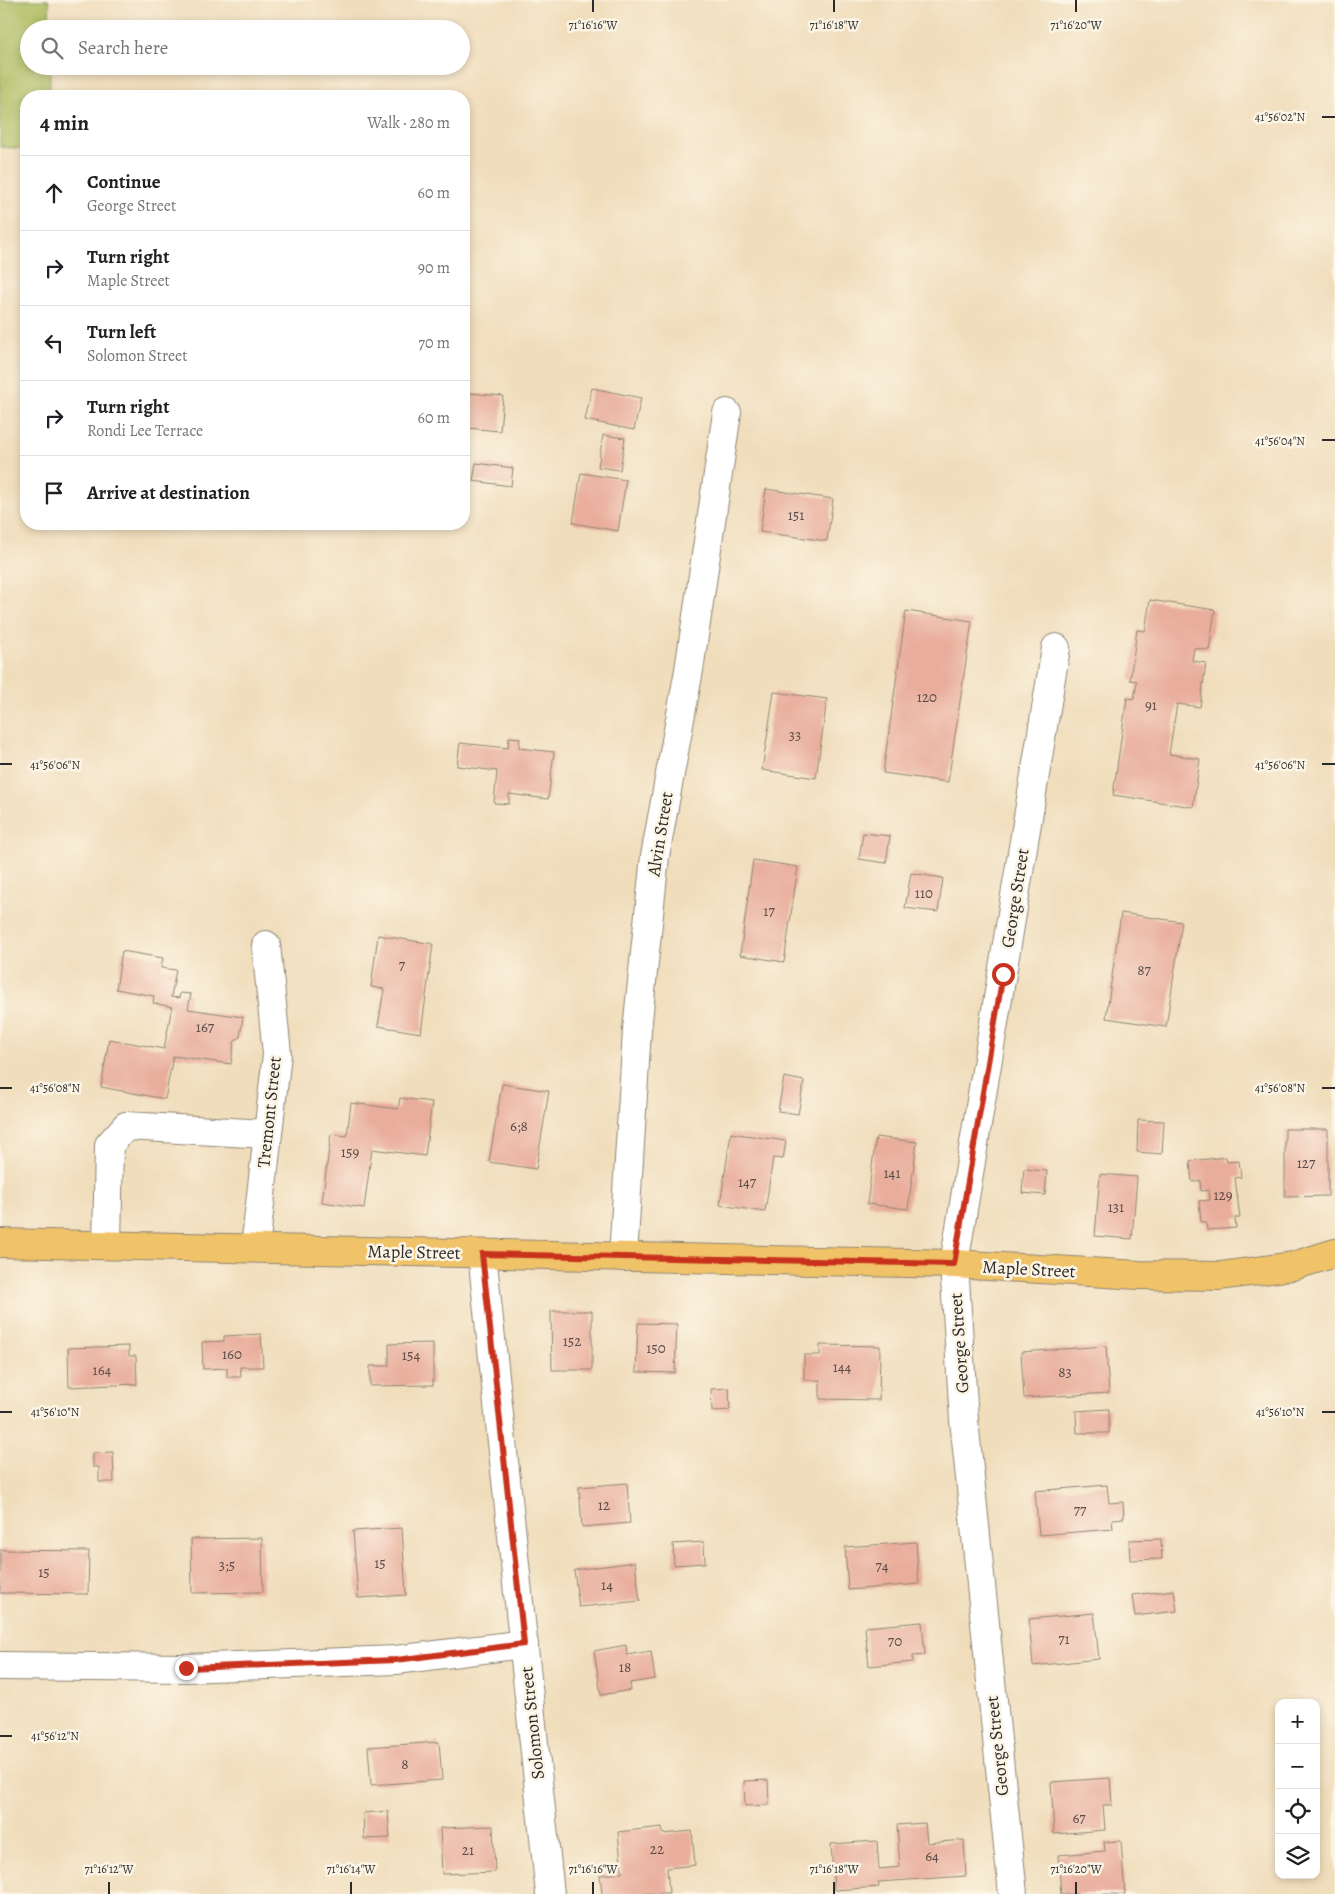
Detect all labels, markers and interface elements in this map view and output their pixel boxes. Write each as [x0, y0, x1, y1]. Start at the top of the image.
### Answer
text: 71°16'16"W [569, 17, 618, 33]
text: 71°16'18"W [809, 17, 859, 33]
text: 71°16'20"W [1050, 17, 1103, 33]
search box [20, 20, 470, 75]
icon: search [38, 34, 66, 62]
text: Search here [78, 35, 168, 61]
text: 4 min [40, 109, 89, 137]
text: 41°56'02"N [1255, 109, 1306, 125]
text: Walk · 280 m [367, 112, 450, 134]
text: Continue [87, 169, 161, 195]
icon: ahead [40, 179, 68, 207]
text: 60 m [418, 182, 450, 204]
text: George Street [87, 195, 176, 217]
text: Turn right [87, 244, 169, 270]
icon: right [40, 254, 68, 282]
text: 90 m [418, 257, 450, 279]
text: Maple Street [87, 270, 170, 292]
text: Turn left [87, 319, 156, 345]
icon: left [40, 329, 68, 357]
text: 70 m [418, 332, 450, 354]
text: Solomon Street [87, 345, 188, 367]
text: Turn right [87, 394, 169, 420]
icon: right [40, 404, 68, 432]
text: 60 m [418, 407, 450, 429]
text: Rondi Lee Terrace [87, 420, 203, 442]
text: 41°56'04"N [1255, 433, 1305, 449]
icon: arrive [40, 479, 68, 507]
text: Arrive at destination [87, 480, 250, 506]
house number: 151 [788, 505, 804, 525]
house number: 120 [917, 687, 937, 707]
house number: 91 [1145, 695, 1157, 715]
house number: 33 [789, 725, 801, 745]
text: 41°56'06"N [30, 757, 80, 773]
text: 41°56'06"N [1255, 757, 1305, 773]
street label: Alvin Street [641, 790, 679, 879]
street label: George Street [995, 846, 1035, 950]
house number: 110 [915, 883, 933, 903]
house number: 17 [763, 901, 775, 921]
house number: 7 [399, 955, 406, 975]
house number: 87 [1137, 960, 1151, 980]
route start [992, 963, 1015, 986]
house number: 167 [196, 1017, 215, 1037]
street label: Tremont Street [251, 1055, 287, 1169]
text: 41°56'08"N [30, 1080, 81, 1096]
text: 41°56'08"N [1255, 1080, 1306, 1096]
house number: 6;8 [510, 1116, 528, 1136]
house number: 159 [341, 1142, 359, 1162]
house number: 127 [1297, 1153, 1316, 1173]
house number: 141 [883, 1163, 901, 1183]
house number: 147 [738, 1172, 757, 1192]
house number: 129 [1213, 1185, 1233, 1205]
house number: 131 [1108, 1197, 1124, 1217]
street label: Maple Street [367, 1239, 461, 1265]
street label: Maple Street [982, 1255, 1076, 1283]
street label: George Street [944, 1292, 974, 1394]
house number: 152 [563, 1331, 581, 1351]
house number: 150 [646, 1338, 666, 1358]
house number: 160 [222, 1344, 242, 1364]
house number: 154 [402, 1345, 420, 1365]
house number: 144 [833, 1357, 852, 1377]
house number: 164 [93, 1360, 112, 1380]
house number: 83 [1058, 1362, 1072, 1382]
text: 41°56'10"N [31, 1404, 80, 1420]
text: 41°56'10"N [1256, 1404, 1305, 1420]
house number: 12 [598, 1495, 610, 1515]
house number: 77 [1074, 1500, 1087, 1520]
house number: 15 [374, 1553, 386, 1573]
house number: 3;5 [219, 1555, 235, 1575]
house number: 74 [875, 1556, 889, 1576]
house number: 15 [38, 1562, 50, 1582]
house number: 14 [601, 1575, 613, 1595]
house number: 71 [1058, 1629, 1070, 1649]
house number: 70 [888, 1631, 902, 1651]
route end [175, 1657, 198, 1680]
house number: 18 [619, 1657, 631, 1677]
street label: Solomon Street [514, 1665, 550, 1781]
street label: George Street [980, 1695, 1014, 1797]
map controls [1275, 1699, 1320, 1879]
button: + [1275, 1699, 1320, 1744]
text: 41°56'12"N [31, 1728, 79, 1744]
button: − [1275, 1744, 1320, 1789]
house number: 8 [401, 1754, 409, 1774]
button: locate [1275, 1789, 1320, 1834]
house number: 67 [1072, 1808, 1086, 1828]
button: layers [1275, 1834, 1320, 1879]
house number: 22 [650, 1839, 664, 1859]
house number: 21 [462, 1840, 474, 1860]
house number: 64 [925, 1846, 939, 1866]
text: 71°16'12"W [84, 1861, 134, 1877]
text: 71°16'14"W [327, 1861, 376, 1877]
text: 71°16'16"W [569, 1861, 618, 1877]
text: 71°16'18"W [809, 1861, 859, 1877]
text: 71°16'20"W [1050, 1861, 1103, 1877]

